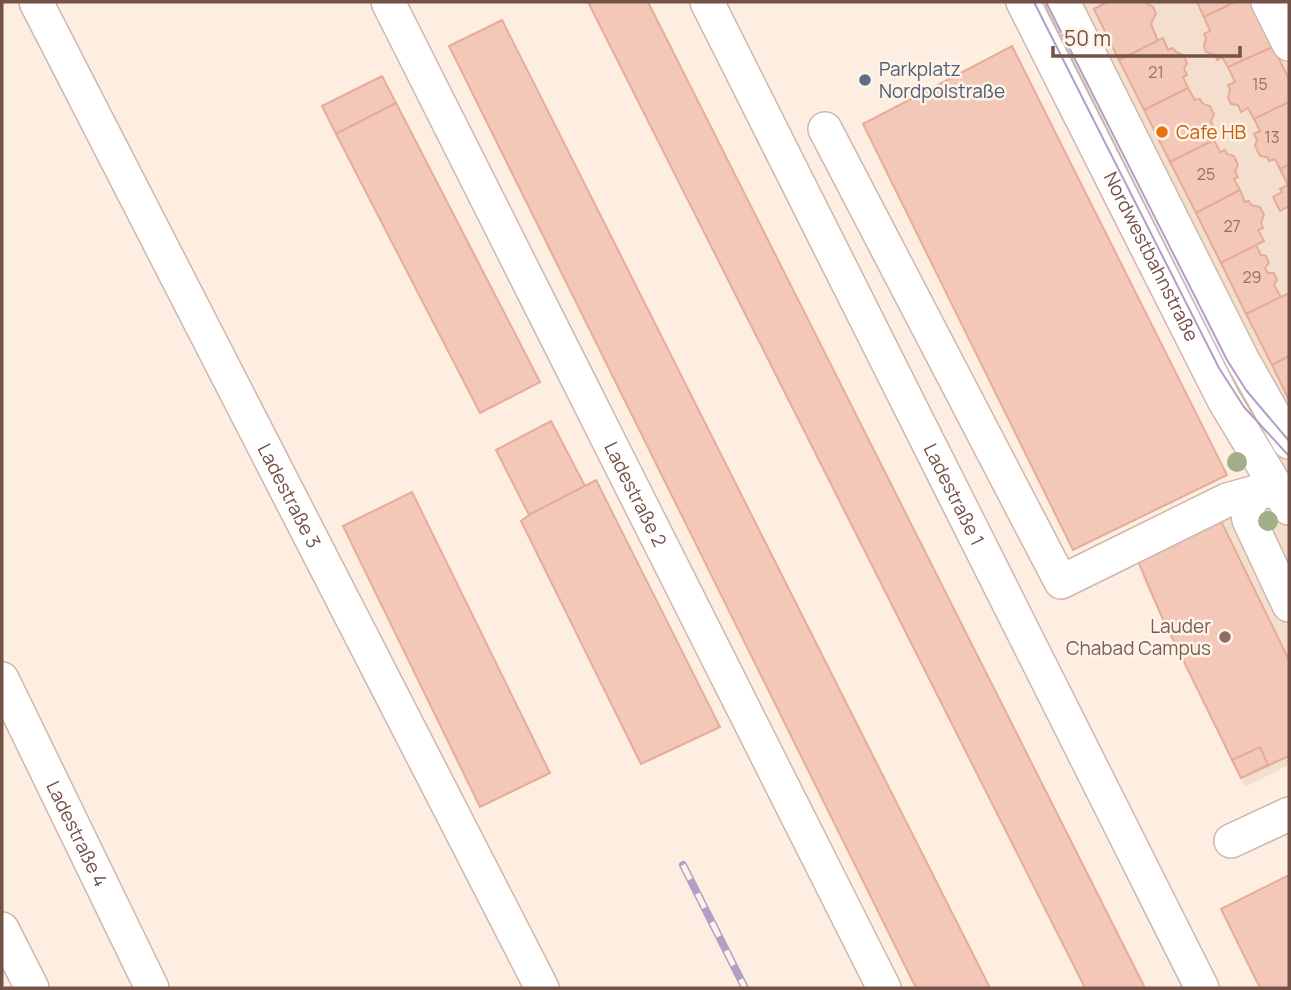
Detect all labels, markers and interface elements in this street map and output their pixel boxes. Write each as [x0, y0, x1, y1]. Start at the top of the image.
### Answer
scale bar [1053, 14, 1240, 58]
text: 50 m [1064, 24, 1111, 52]
place label: Parkplatz Nordpolstraße [879, 56, 1005, 104]
house number: 21 [1148, 61, 1164, 83]
marker: Parkplatz Nordpolstraße [857, 72, 873, 88]
house number: 15 [1252, 73, 1268, 95]
place label: Cafe HB [1176, 119, 1246, 145]
marker: Cafe HB [1154, 124, 1170, 140]
house number: 13 [1264, 126, 1280, 148]
house number: 25 [1197, 163, 1215, 185]
street label: Nordwestbahnstraße [1098, 167, 1205, 346]
house number: 27 [1223, 215, 1241, 237]
house number: 29 [1242, 266, 1262, 288]
street label: Ladestraße 2 [598, 437, 673, 551]
street label: Ladestraße 3 [252, 439, 327, 552]
street label: Ladestraße 1 [918, 439, 991, 550]
place label: Lauder Chabad Campus [1066, 613, 1211, 661]
marker: Lauder Chabad Campus [1217, 629, 1233, 645]
street label: Ladestraße 4 [40, 776, 114, 891]

